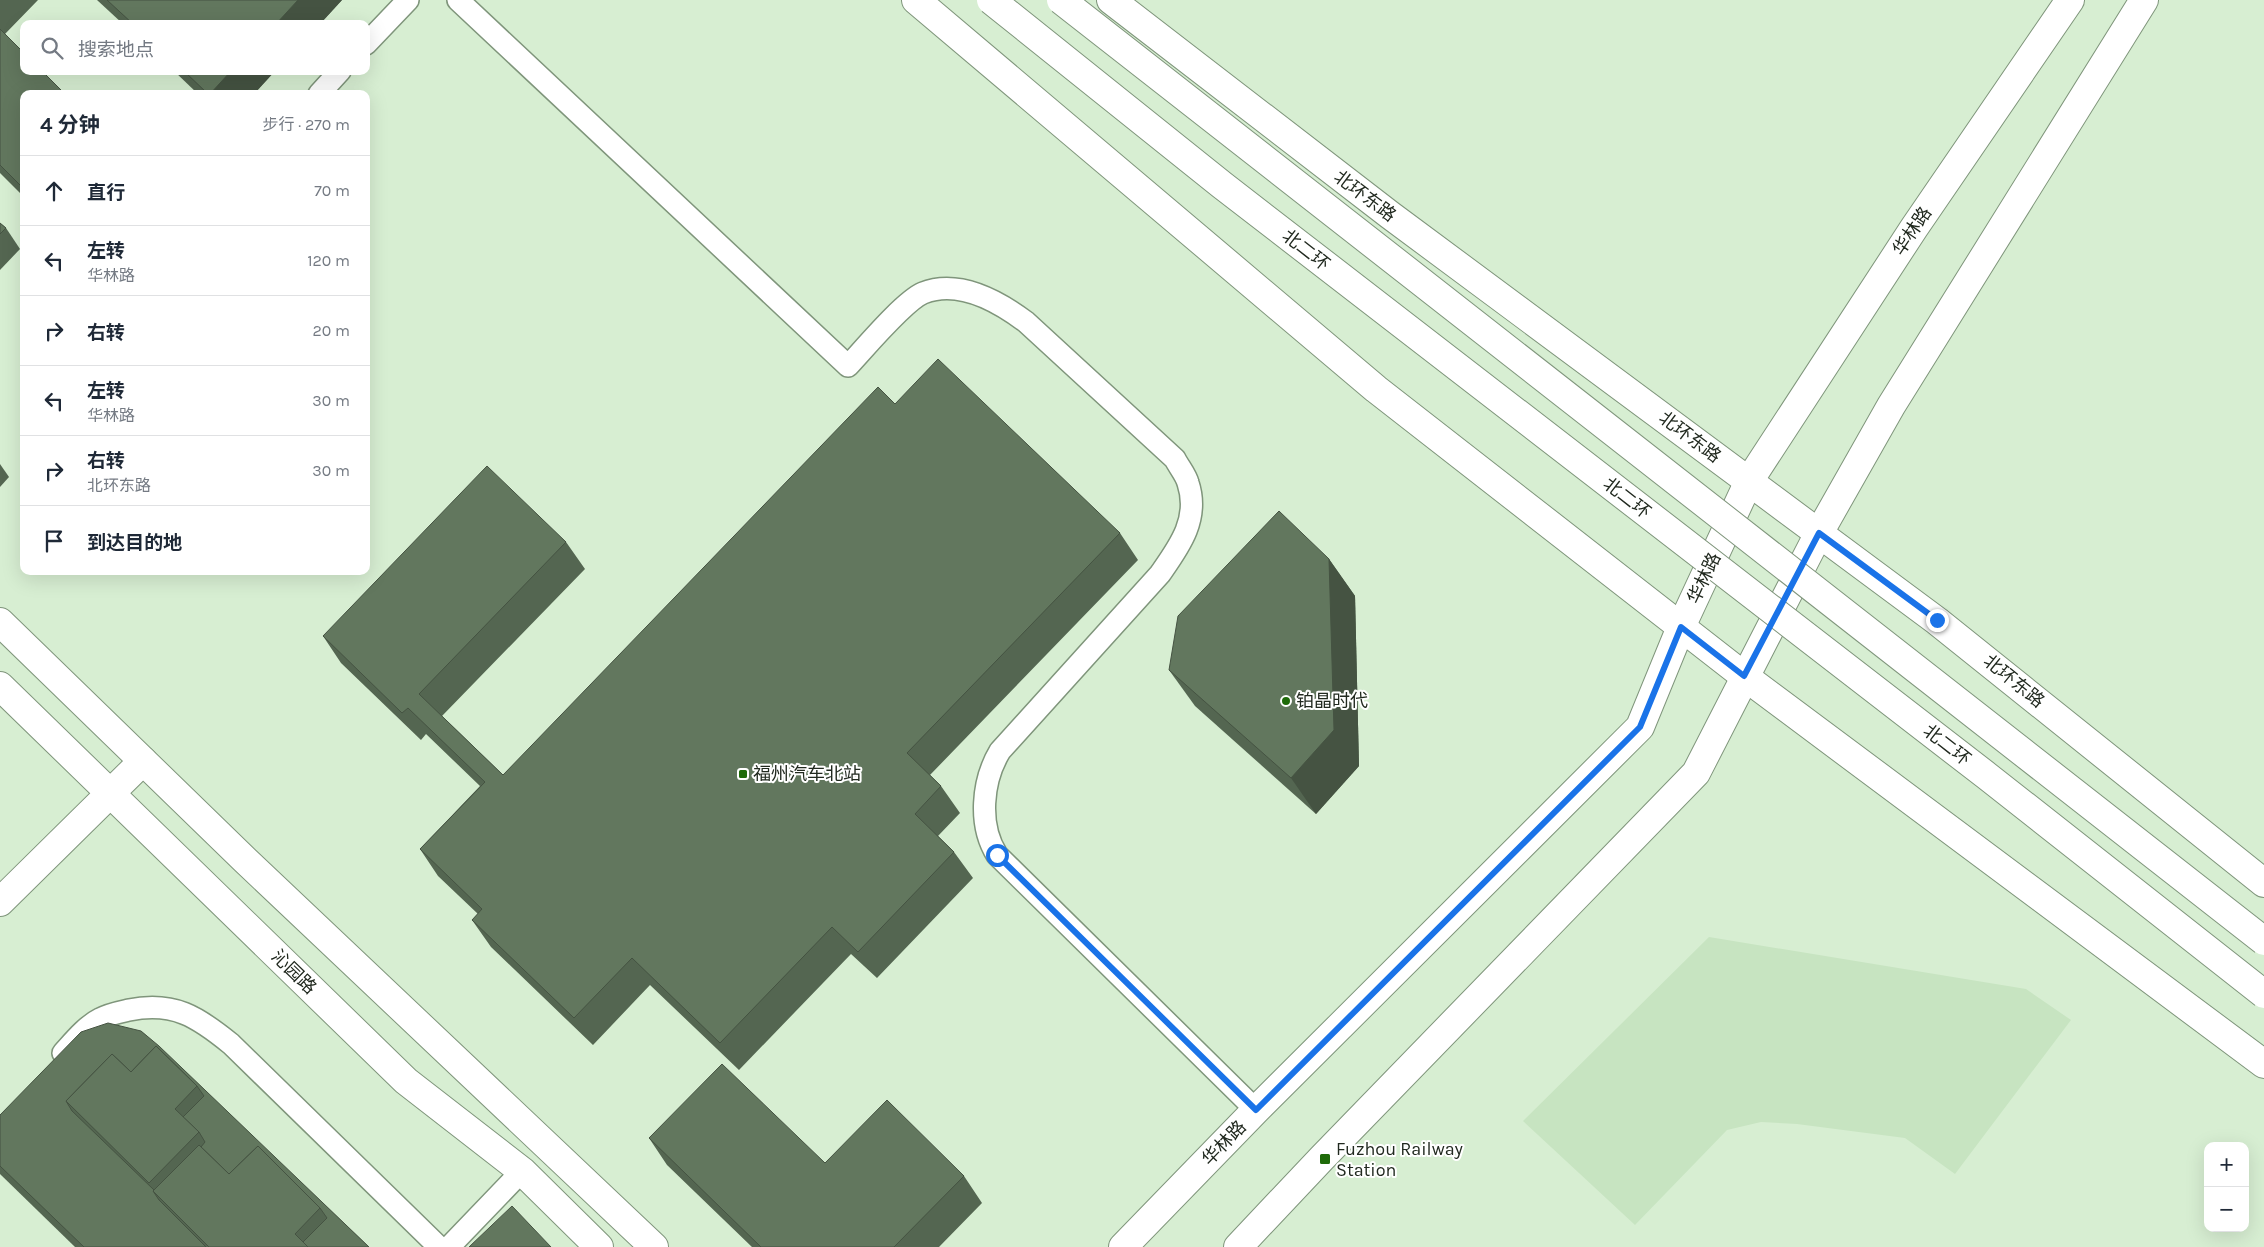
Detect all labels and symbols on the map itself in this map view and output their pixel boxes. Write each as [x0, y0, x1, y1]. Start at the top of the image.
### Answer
street label: 北环东路 [1330, 166, 1400, 226]
street label: 华林路 [1888, 202, 1936, 260]
street label: 北二环 [1278, 225, 1334, 275]
street label: 北环东路 [1655, 407, 1725, 467]
street label: 北二环 [1599, 473, 1655, 523]
street label: 华林路 [1683, 549, 1725, 607]
route end [1926, 609, 1949, 632]
street label: 北环东路 [1979, 650, 2049, 712]
place label: 铂晶时代 [1296, 690, 1368, 712]
marker: 铂晶时代 [1280, 695, 1292, 707]
street label: 北二环 [1919, 720, 1975, 770]
place label: 福州汽车北站 [753, 763, 861, 785]
marker: 福州汽车北站 [737, 768, 749, 780]
route start [986, 844, 1009, 867]
street label: 沁园路 [267, 945, 321, 999]
street label: 华林路 [1197, 1116, 1251, 1170]
place label: Fuzhou Railway Station [1336, 1138, 1464, 1181]
marker: Fuzhou Railway Station [1318, 1152, 1332, 1166]

